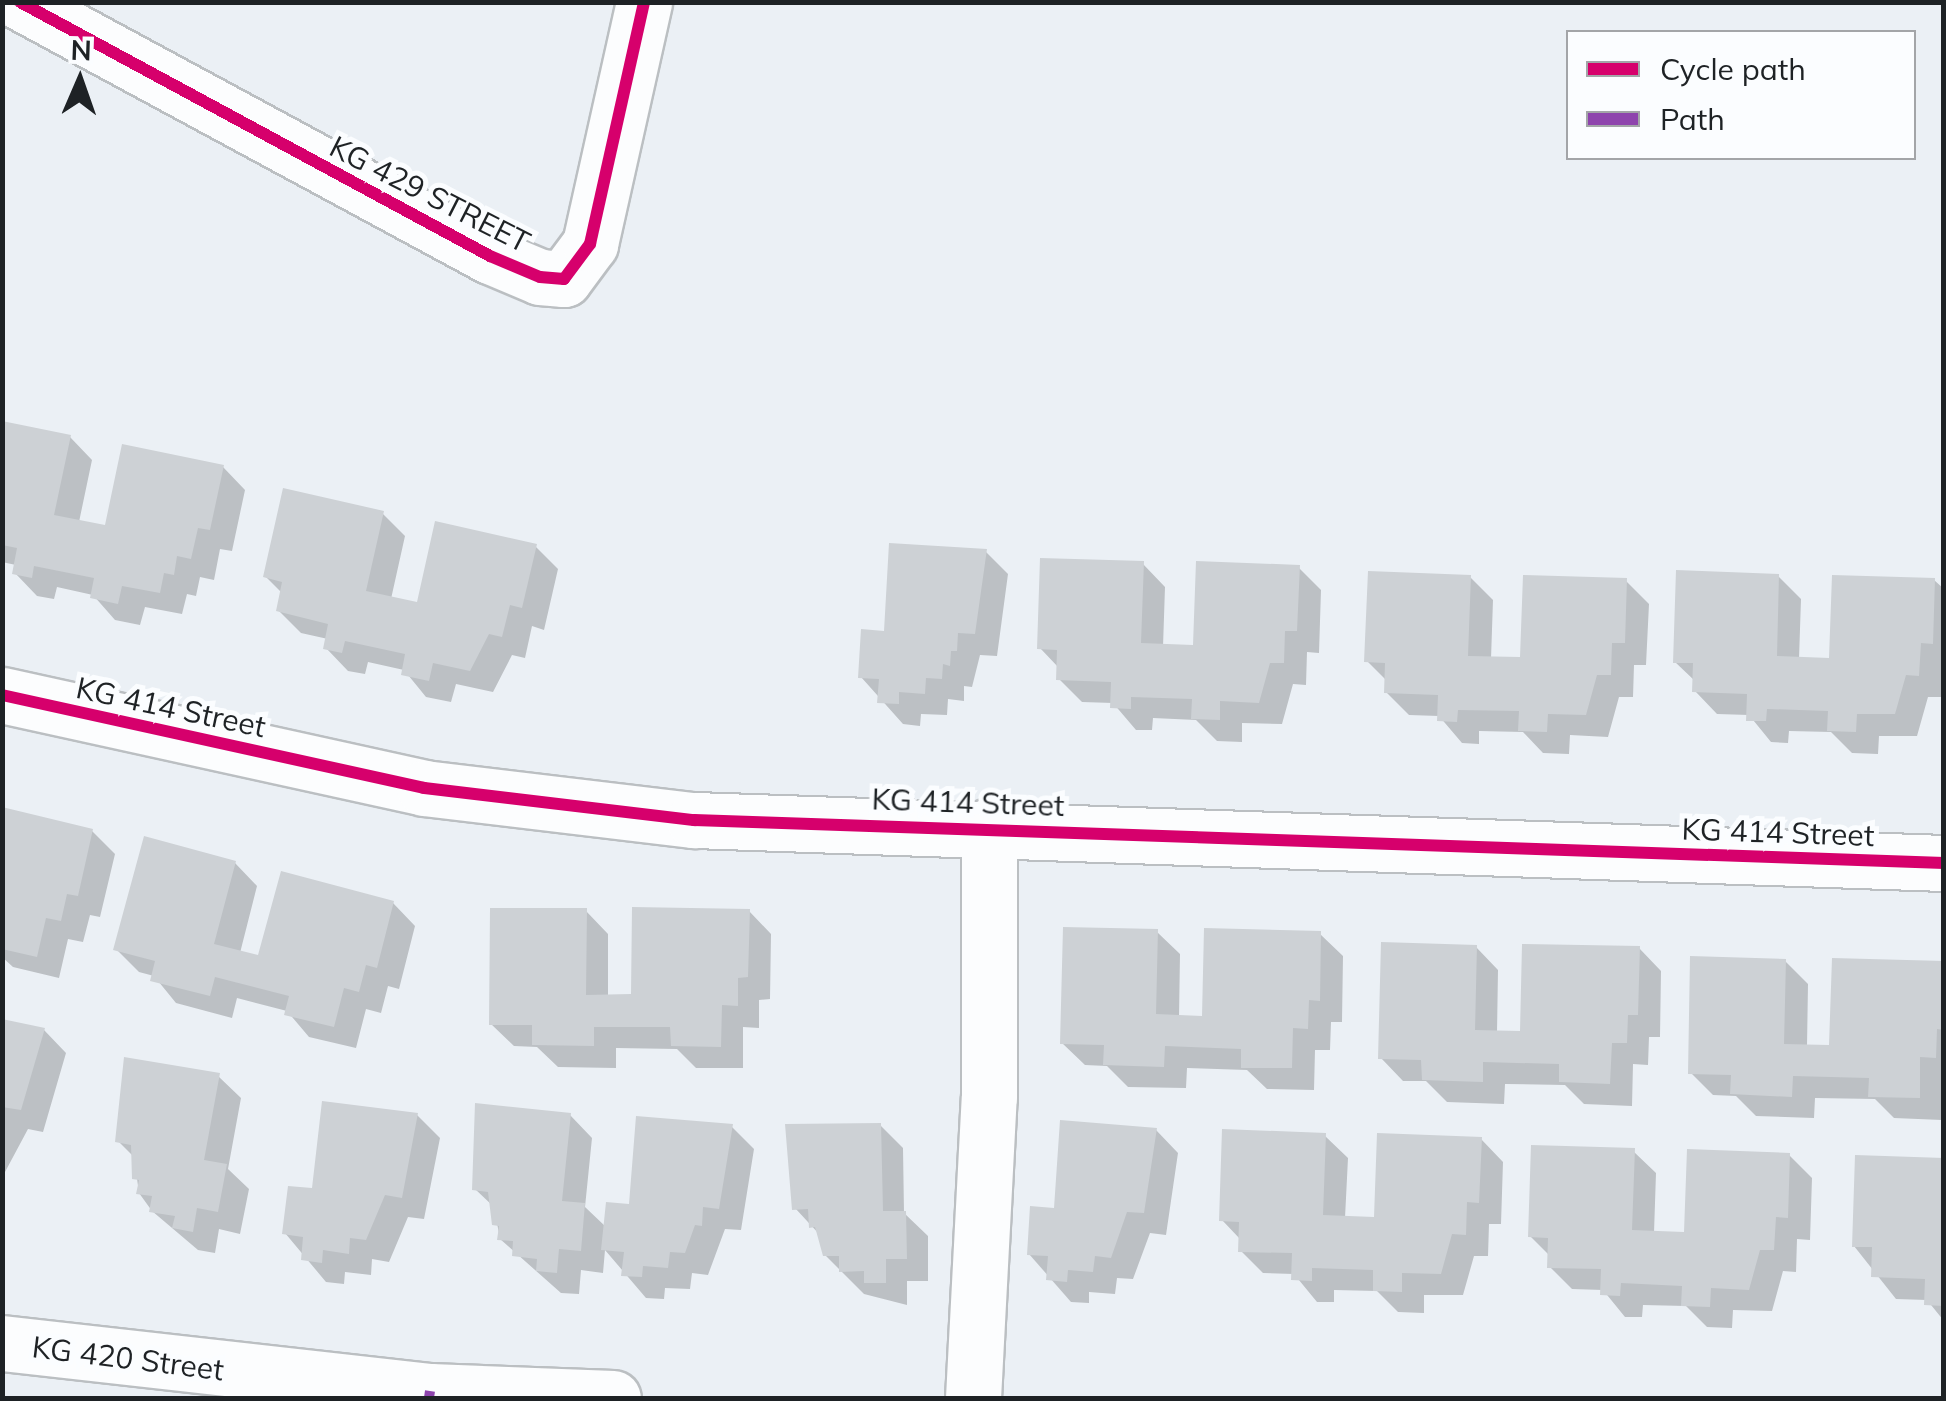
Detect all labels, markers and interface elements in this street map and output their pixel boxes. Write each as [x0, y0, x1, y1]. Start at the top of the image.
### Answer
north arrow [30, 30, 130, 130]
legend [1566, 30, 1916, 160]
text: N [70, 32, 92, 67]
text: Cycle path [1660, 50, 1806, 88]
text: Path [1660, 100, 1725, 138]
street label: KG 429 STREET [324, 128, 536, 260]
street label: KG 414 Street [73, 669, 269, 745]
street label: KG 414 Street [871, 781, 1065, 823]
street label: KG 414 Street [1681, 811, 1875, 853]
street label: KG 420 Street [30, 1328, 226, 1388]

